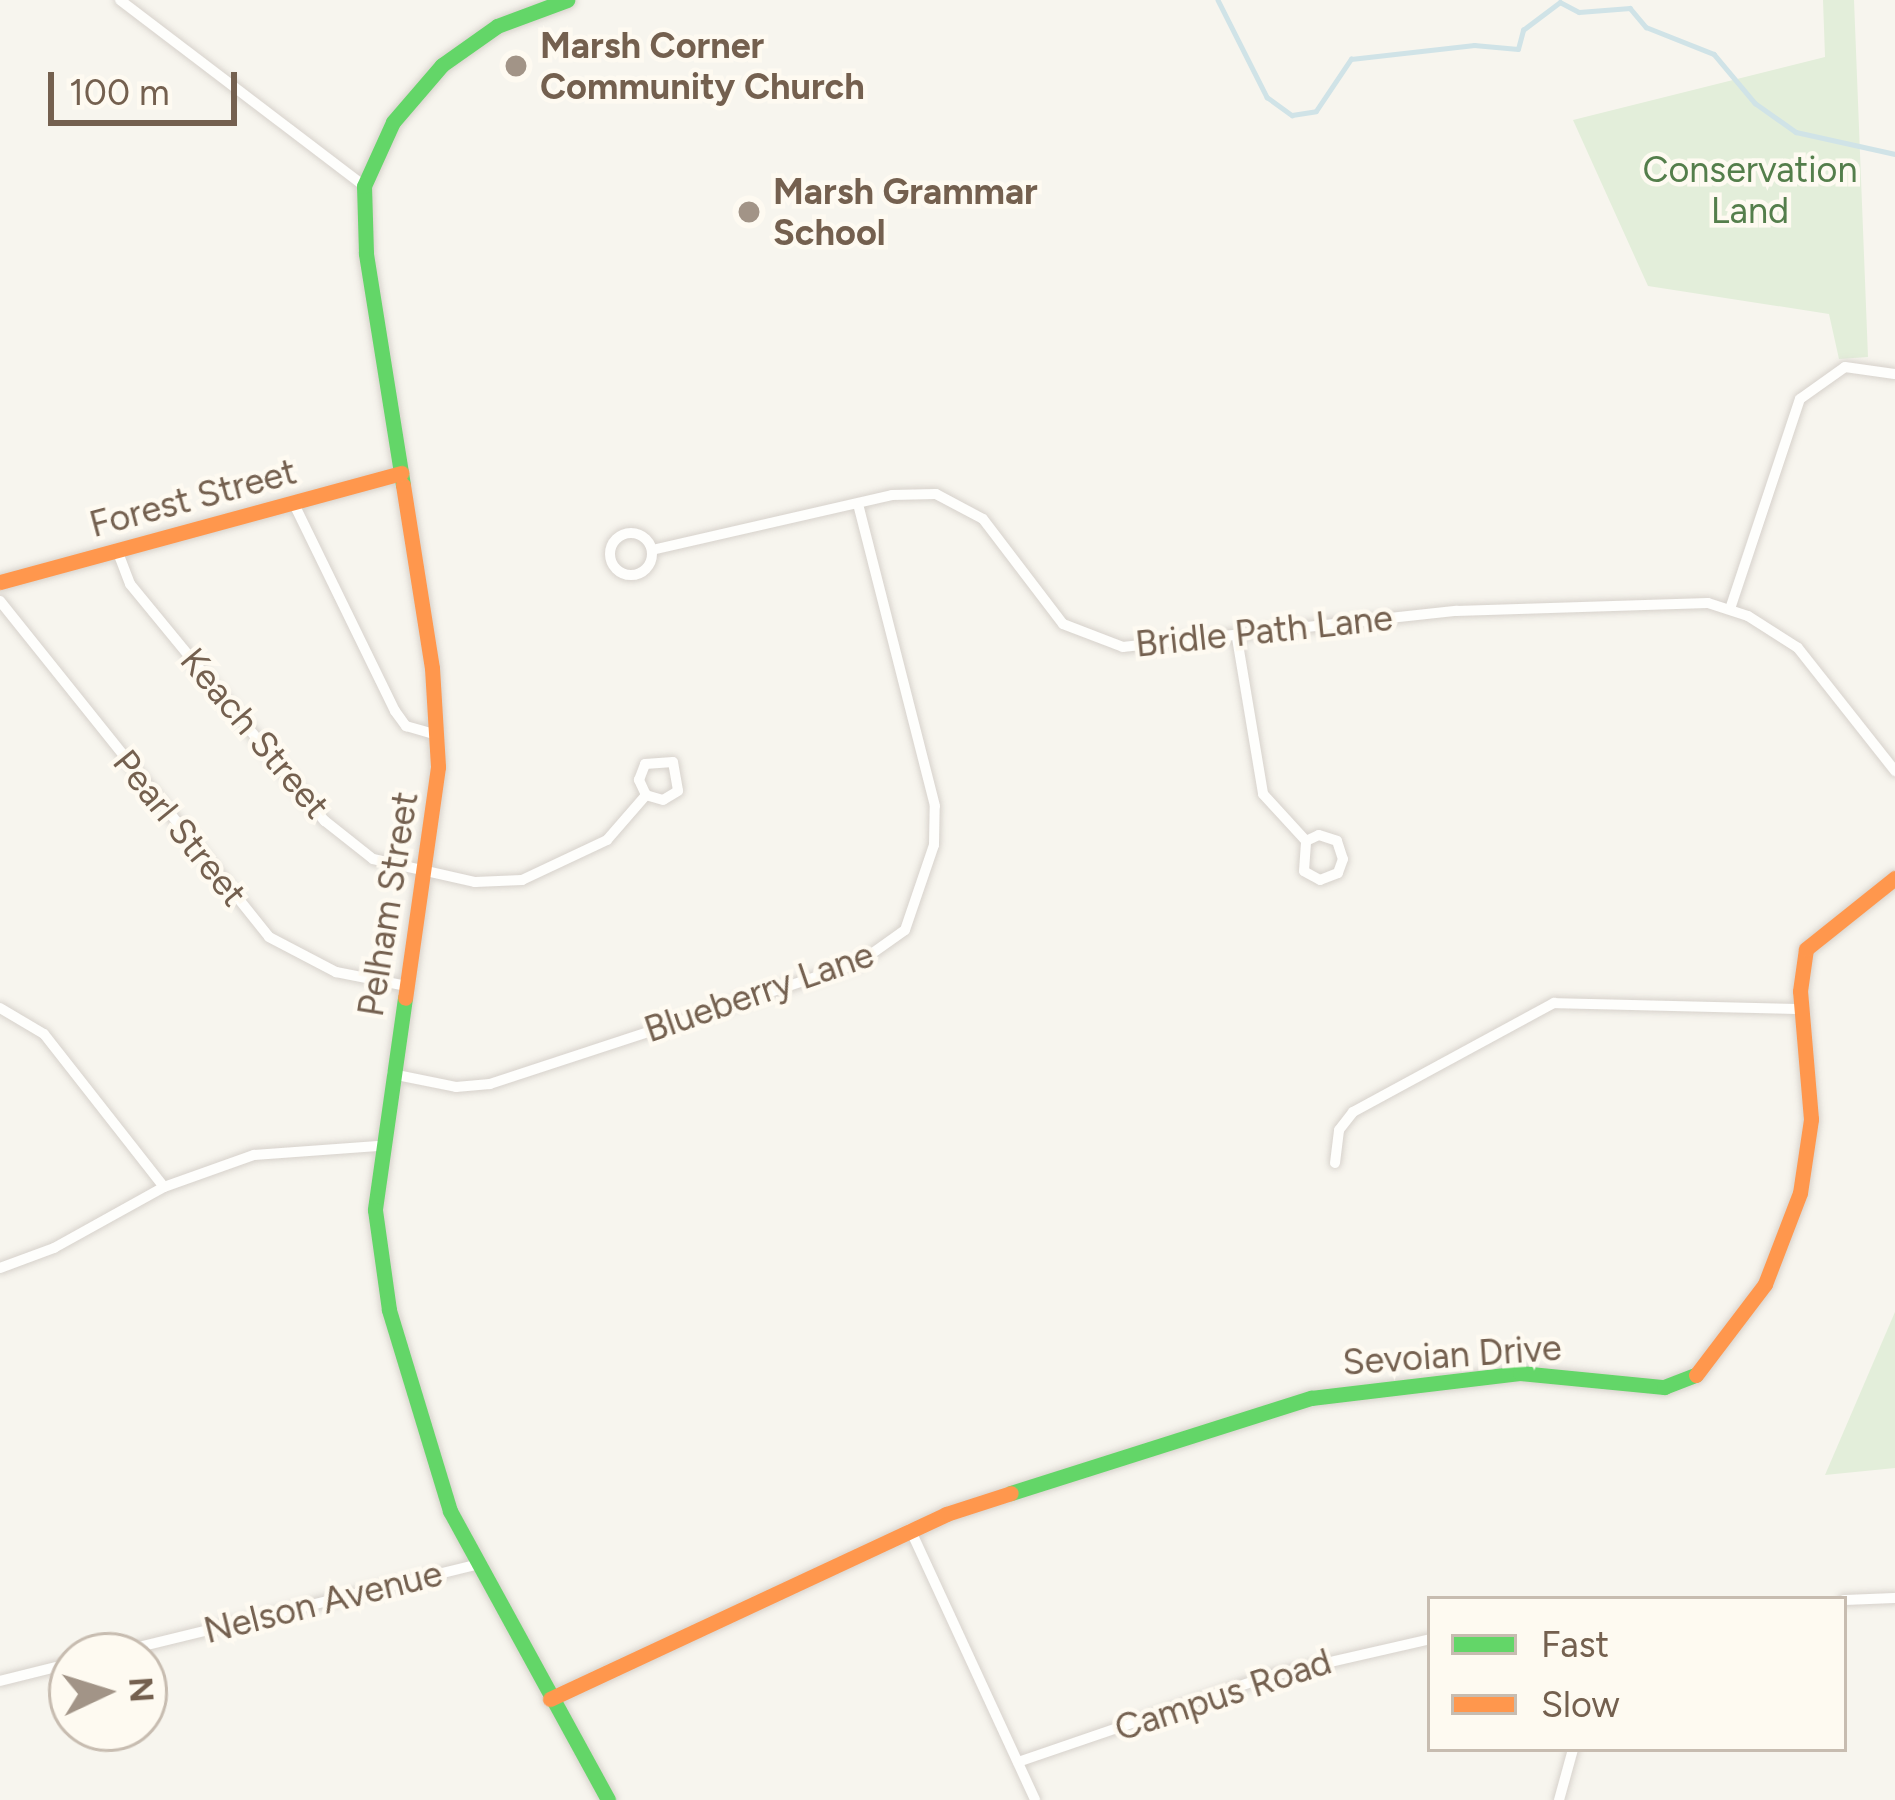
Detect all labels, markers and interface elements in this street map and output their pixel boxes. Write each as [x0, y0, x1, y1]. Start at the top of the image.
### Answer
place label: Marsh Corner Community Church [540, 23, 865, 108]
scale bar [54, 48, 243, 122]
marker: Marsh Corner Community Church [503, 53, 529, 79]
text: 100 m [69, 71, 170, 114]
park label: Conservation Land [1642, 147, 1858, 232]
place label: Marsh Grammar School [773, 169, 1038, 254]
marker: Marsh Grammar School [736, 199, 762, 225]
street label: Forest Street [85, 450, 301, 546]
street label: Bridle Path Lane [1133, 596, 1395, 666]
street label: Keach Street [171, 639, 339, 827]
street label: Pearl Street [104, 741, 256, 915]
street label: Pelham Street [349, 789, 427, 1019]
street label: Blueberry Lane [639, 933, 879, 1051]
street label: Sevoian Drive [1341, 1326, 1563, 1384]
street label: Nelson Avenue [199, 1552, 447, 1652]
legend [1427, 1596, 1847, 1752]
text: Fast [1541, 1623, 1609, 1666]
north arrow [48, 1632, 168, 1752]
street label: Campus Road [1109, 1640, 1337, 1750]
text: N [121, 1676, 162, 1704]
text: Slow [1541, 1683, 1620, 1726]

